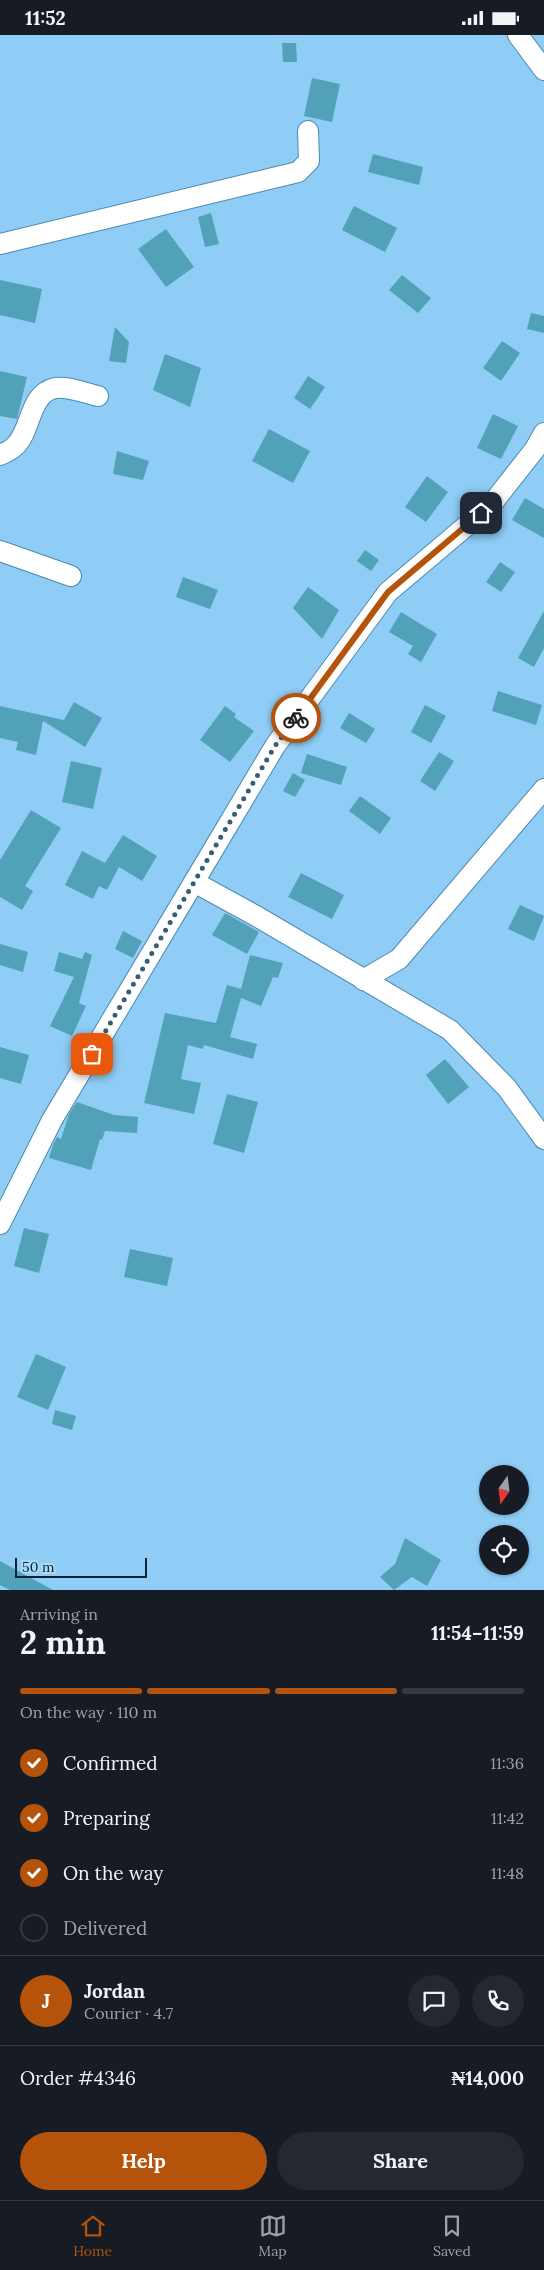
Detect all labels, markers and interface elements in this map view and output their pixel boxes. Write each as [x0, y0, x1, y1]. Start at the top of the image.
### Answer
text: 11:52 [25, 6, 66, 30]
pin [460, 492, 502, 534]
icon: home [467, 499, 495, 527]
courier [271, 693, 321, 743]
icon: bike [282, 704, 310, 732]
pin [71, 1033, 113, 1075]
icon: bag [78, 1040, 106, 1068]
north arrow [479, 1465, 529, 1515]
map controls [479, 1465, 529, 1575]
button: locate [479, 1525, 529, 1575]
scale bar [15, 1555, 148, 1578]
text: 50 m [22, 1558, 55, 1576]
text: Arriving in [20, 1604, 98, 1624]
text: 11:54–11:59 [431, 1621, 524, 1645]
text: 2 min [20, 1622, 106, 1663]
text: On the way · 110 m [20, 1702, 157, 1722]
icon: check [20, 1749, 48, 1777]
text: Confirmed [63, 1751, 158, 1775]
text: 11:36 [490, 1753, 524, 1773]
icon: check [20, 1804, 48, 1832]
text: Preparing [63, 1806, 150, 1830]
text: 11:42 [491, 1808, 524, 1828]
icon: check [20, 1859, 48, 1887]
text: On the way [63, 1861, 163, 1885]
text: 11:48 [491, 1863, 524, 1883]
text: Delivered [63, 1916, 147, 1940]
button: chat [408, 1975, 460, 2027]
button: phone [472, 1975, 524, 2027]
text: Jordan [84, 1979, 145, 2003]
text: J [42, 1989, 50, 2013]
text: Courier · 4.7 [84, 2003, 173, 2023]
text: Order #4346 [20, 2066, 136, 2090]
text: ₦14,000 [451, 2066, 524, 2090]
button: Help [20, 2132, 267, 2190]
button: Share [277, 2132, 524, 2190]
tab: Home [73, 2212, 112, 2260]
tab: Map [258, 2212, 287, 2260]
tab: Saved [433, 2212, 471, 2260]

